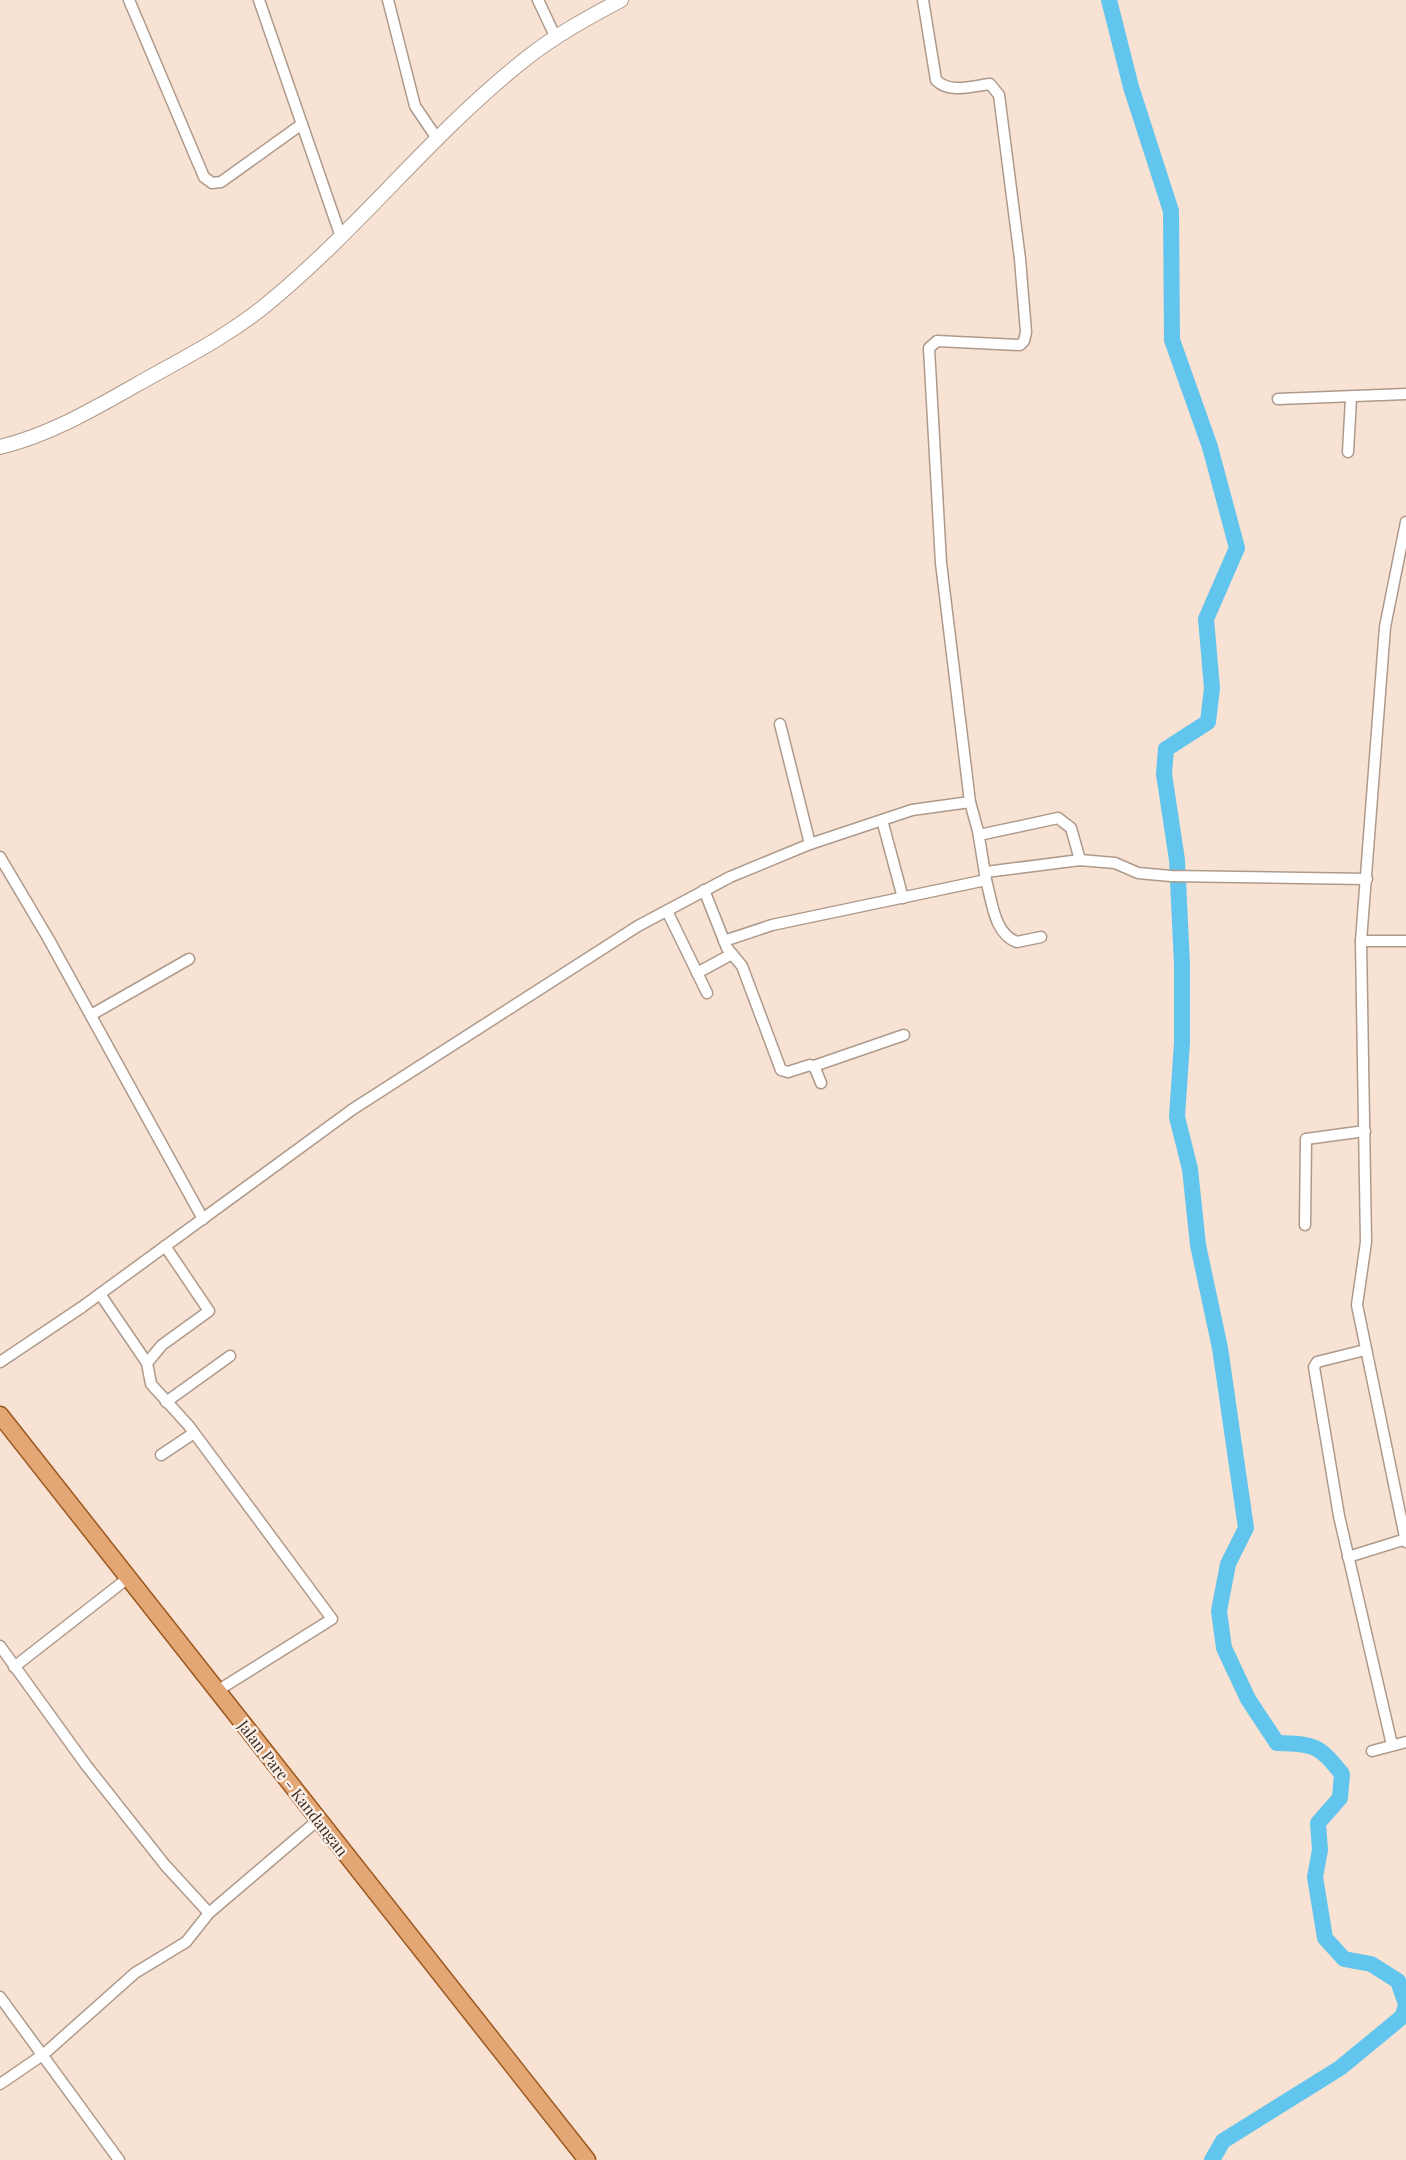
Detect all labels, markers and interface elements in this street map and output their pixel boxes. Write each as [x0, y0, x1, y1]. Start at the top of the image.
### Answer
street label: Jalan Pare - Kandangan [233, 1714, 353, 1860]

